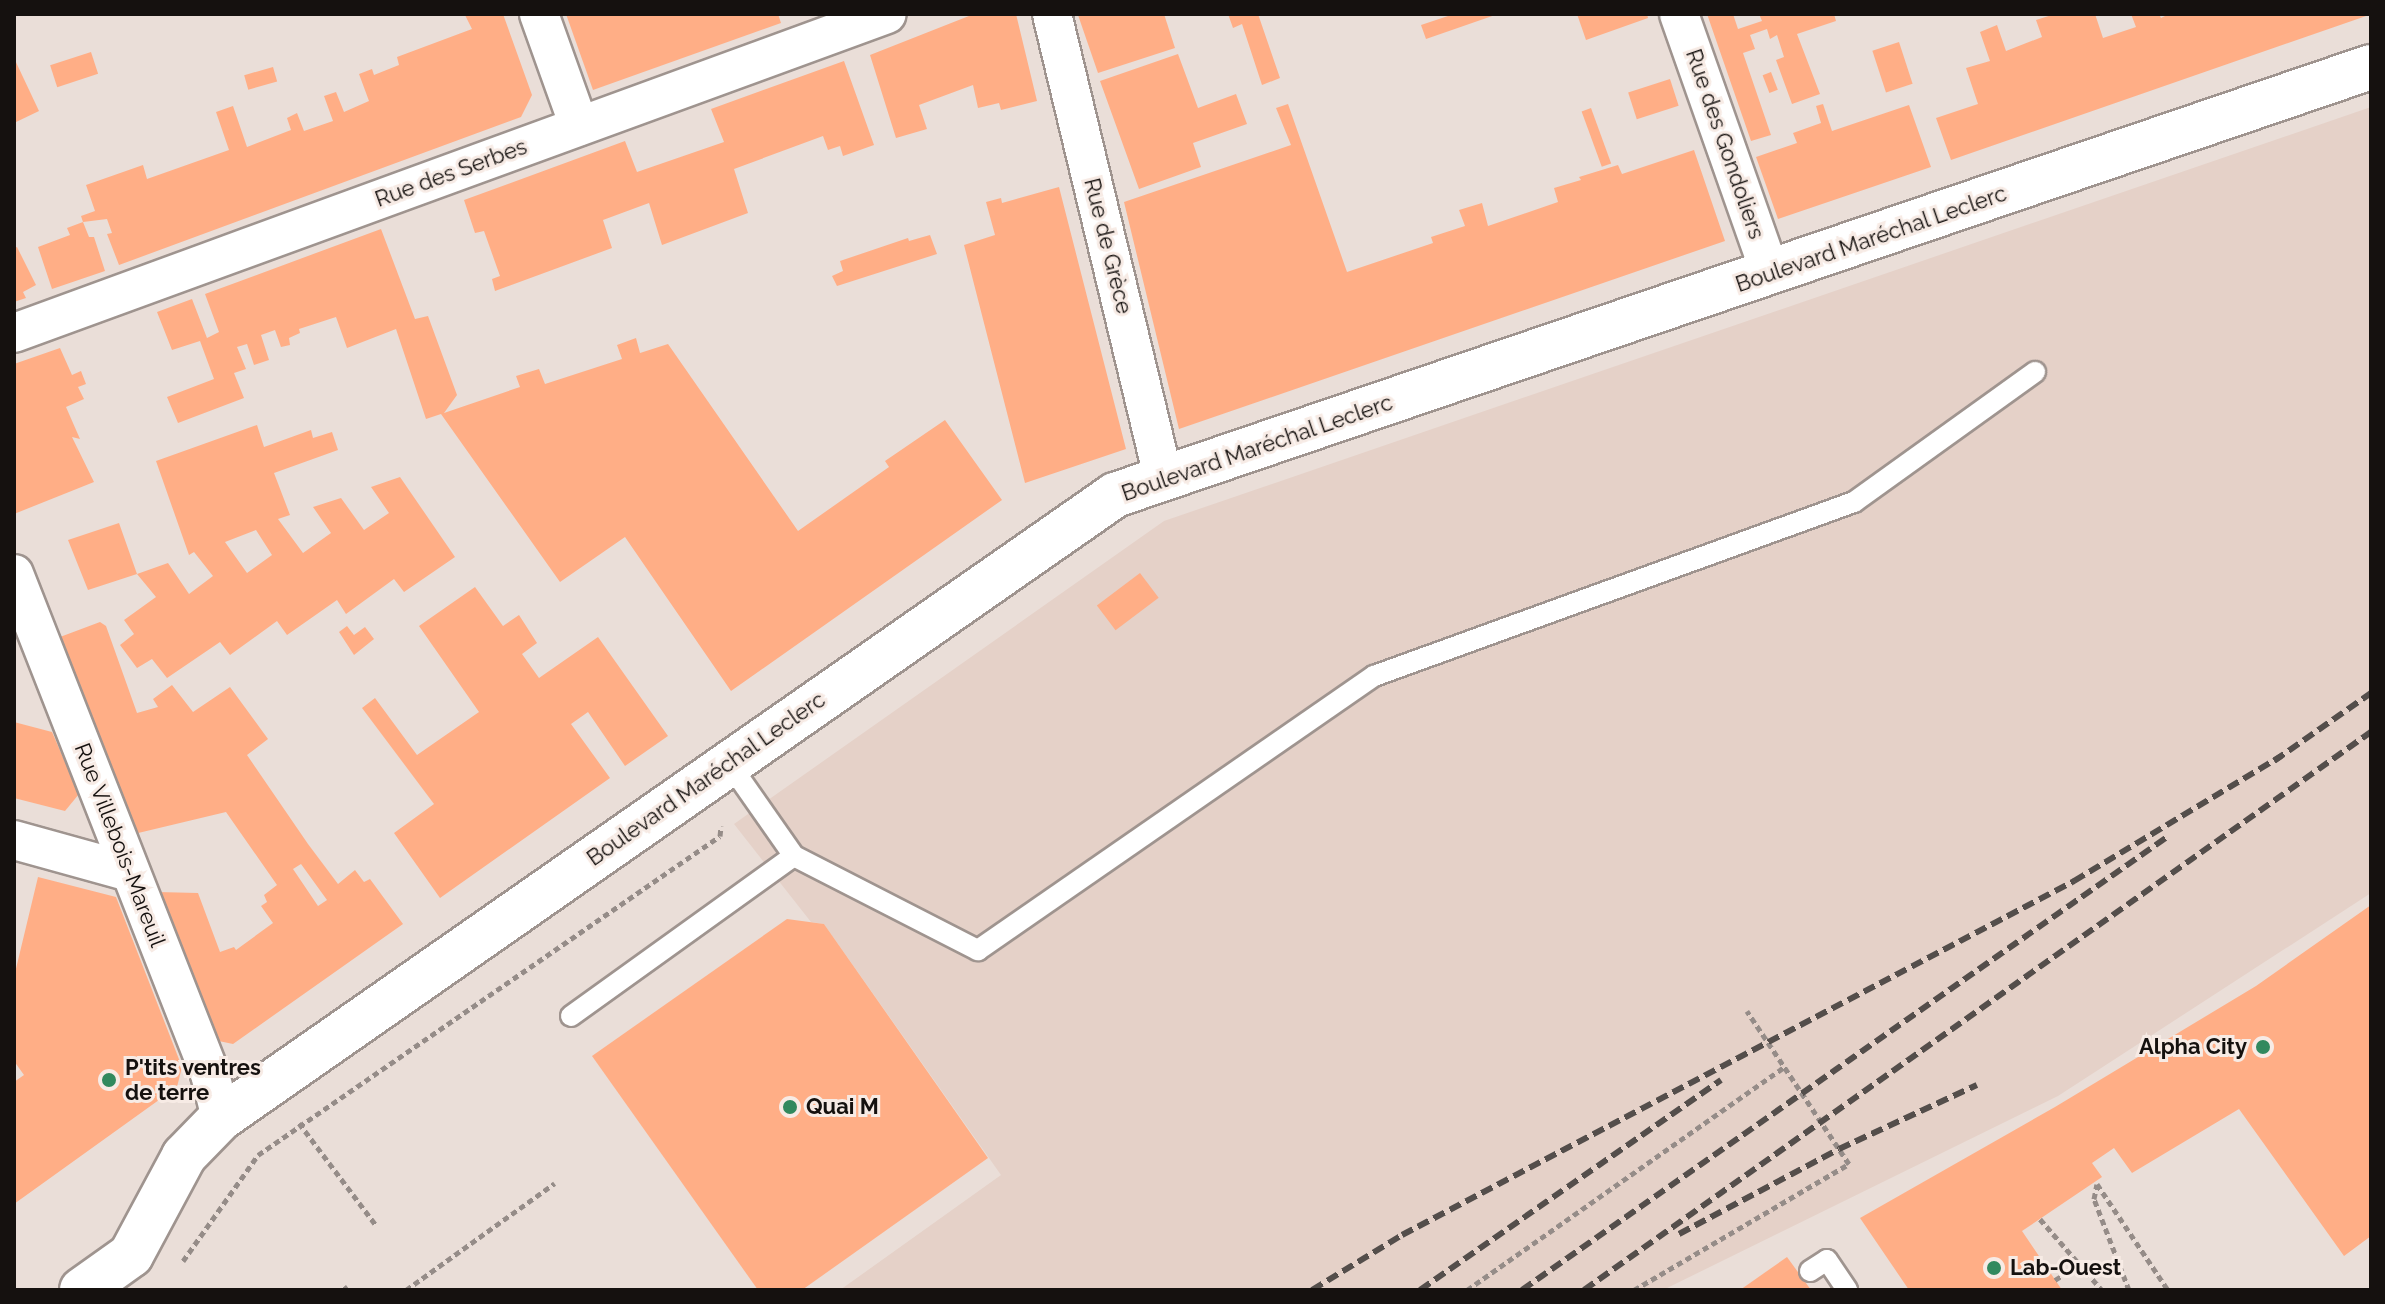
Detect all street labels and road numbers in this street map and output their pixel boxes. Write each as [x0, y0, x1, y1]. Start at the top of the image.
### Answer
street label: Rue des Gondoliers [1680, 46, 1770, 242]
street label: Rue des Serbes [371, 133, 531, 213]
street label: Rue de Grèce [1078, 175, 1138, 317]
street label: Boulevard Maréchal Leclerc [1732, 180, 2010, 298]
street label: Boulevard Maréchal Leclerc [1118, 389, 1396, 507]
street label: Boulevard Maréchal Leclerc [582, 686, 830, 872]
street label: Rue Villebois-Mareuil [69, 739, 171, 951]

